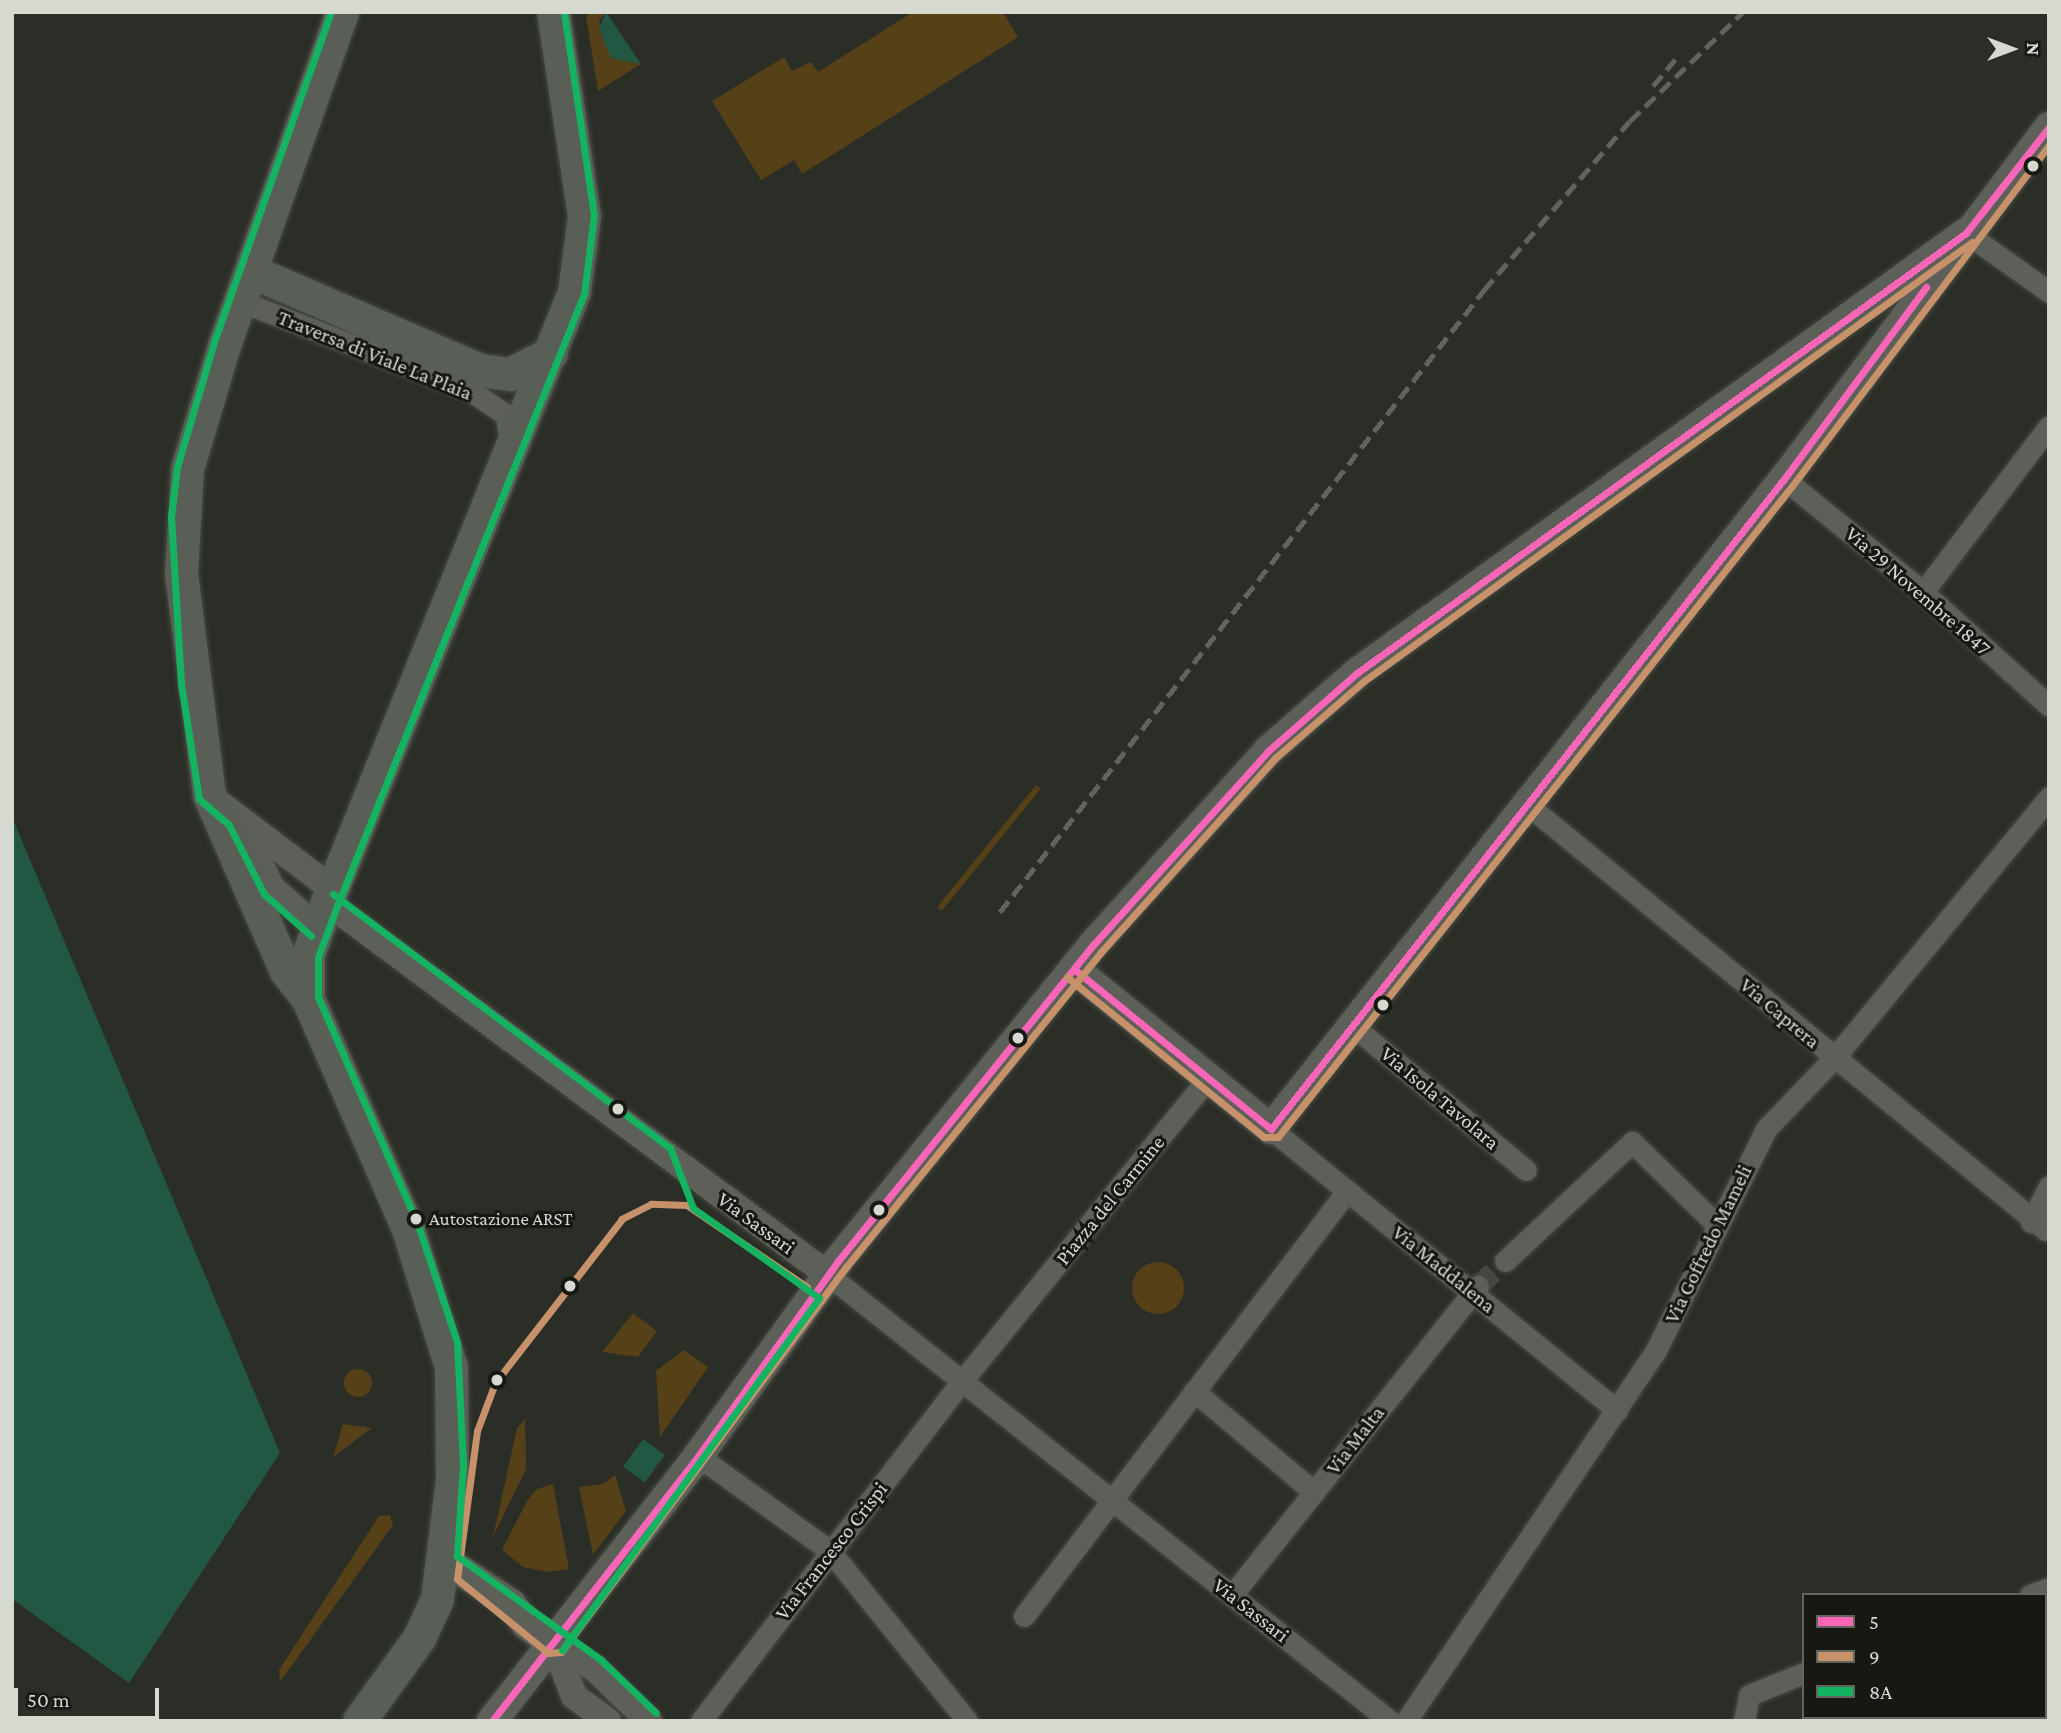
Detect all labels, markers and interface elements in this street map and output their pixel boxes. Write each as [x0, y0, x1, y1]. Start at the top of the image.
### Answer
north arrow [1977, 14, 2047, 84]
text: N [2023, 43, 2044, 55]
unlabelled marker [2026, 159, 2040, 173]
street label: Traversa di Viale La Plaia [274, 305, 476, 405]
street label: Via 29 Novembre 1847 [1840, 521, 1996, 661]
street label: Via Caprera [1735, 972, 1825, 1054]
unlabelled marker [1376, 998, 1390, 1012]
unlabelled marker [1011, 1031, 1025, 1045]
street label: Via Isola Tavolara [1376, 1041, 1504, 1155]
unlabelled marker [611, 1102, 625, 1116]
street label: Piazza del Carmine [1050, 1130, 1170, 1270]
street label: Via Goffredo Mameli [1659, 1161, 1757, 1327]
street label: Via Sassari [712, 1186, 800, 1260]
unlabelled marker [872, 1203, 886, 1217]
place label: Autostazione ARST [429, 1208, 573, 1230]
marker: Autostazione ARST [409, 1212, 423, 1226]
street label: Via Maddalena [1387, 1220, 1501, 1318]
unlabelled marker [563, 1279, 577, 1293]
unlabelled marker [490, 1373, 504, 1387]
street label: Via Malta [1320, 1401, 1390, 1479]
street label: Via Francesco Crispi [769, 1477, 893, 1625]
street label: Via Sassari [1208, 1573, 1294, 1647]
legend [1802, 1593, 2047, 1719]
text: 5 [1869, 1610, 1879, 1634]
text: 9 [1869, 1645, 1880, 1669]
scale bar [18, 1674, 163, 1718]
text: 8A [1869, 1680, 1892, 1704]
text: 50 m [27, 1688, 70, 1712]

